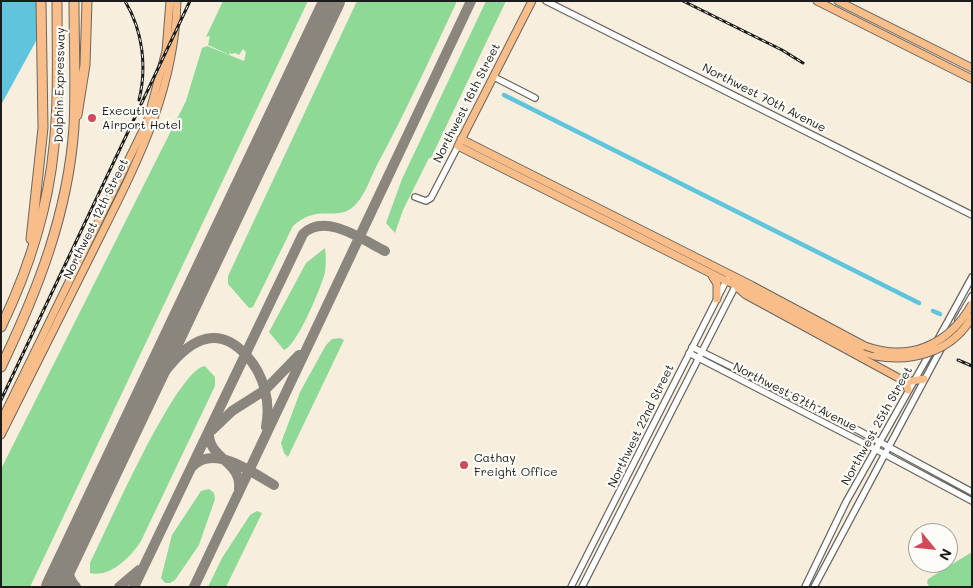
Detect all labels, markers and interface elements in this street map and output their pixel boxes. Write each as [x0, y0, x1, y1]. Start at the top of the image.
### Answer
street label: Dolphin Expressway [52, 27, 68, 143]
street label: Northwest 16th Street [431, 41, 503, 165]
street label: Northwest 70th Avenue [700, 60, 828, 136]
place label: Executive Airport Hotel [102, 104, 181, 132]
marker: Executive Airport Hotel [86, 112, 98, 124]
street label: Northwest 12th Street [61, 157, 131, 281]
street label: Northwest 67th Avenue [731, 359, 859, 435]
street label: Northwest 22nd Street [605, 362, 677, 490]
street label: Northwest 25th Street [838, 364, 916, 488]
place label: Cathay Freight Office [474, 451, 558, 479]
marker: Cathay Freight Office [458, 459, 470, 471]
north arrow [908, 523, 958, 573]
text: N [935, 546, 957, 564]

